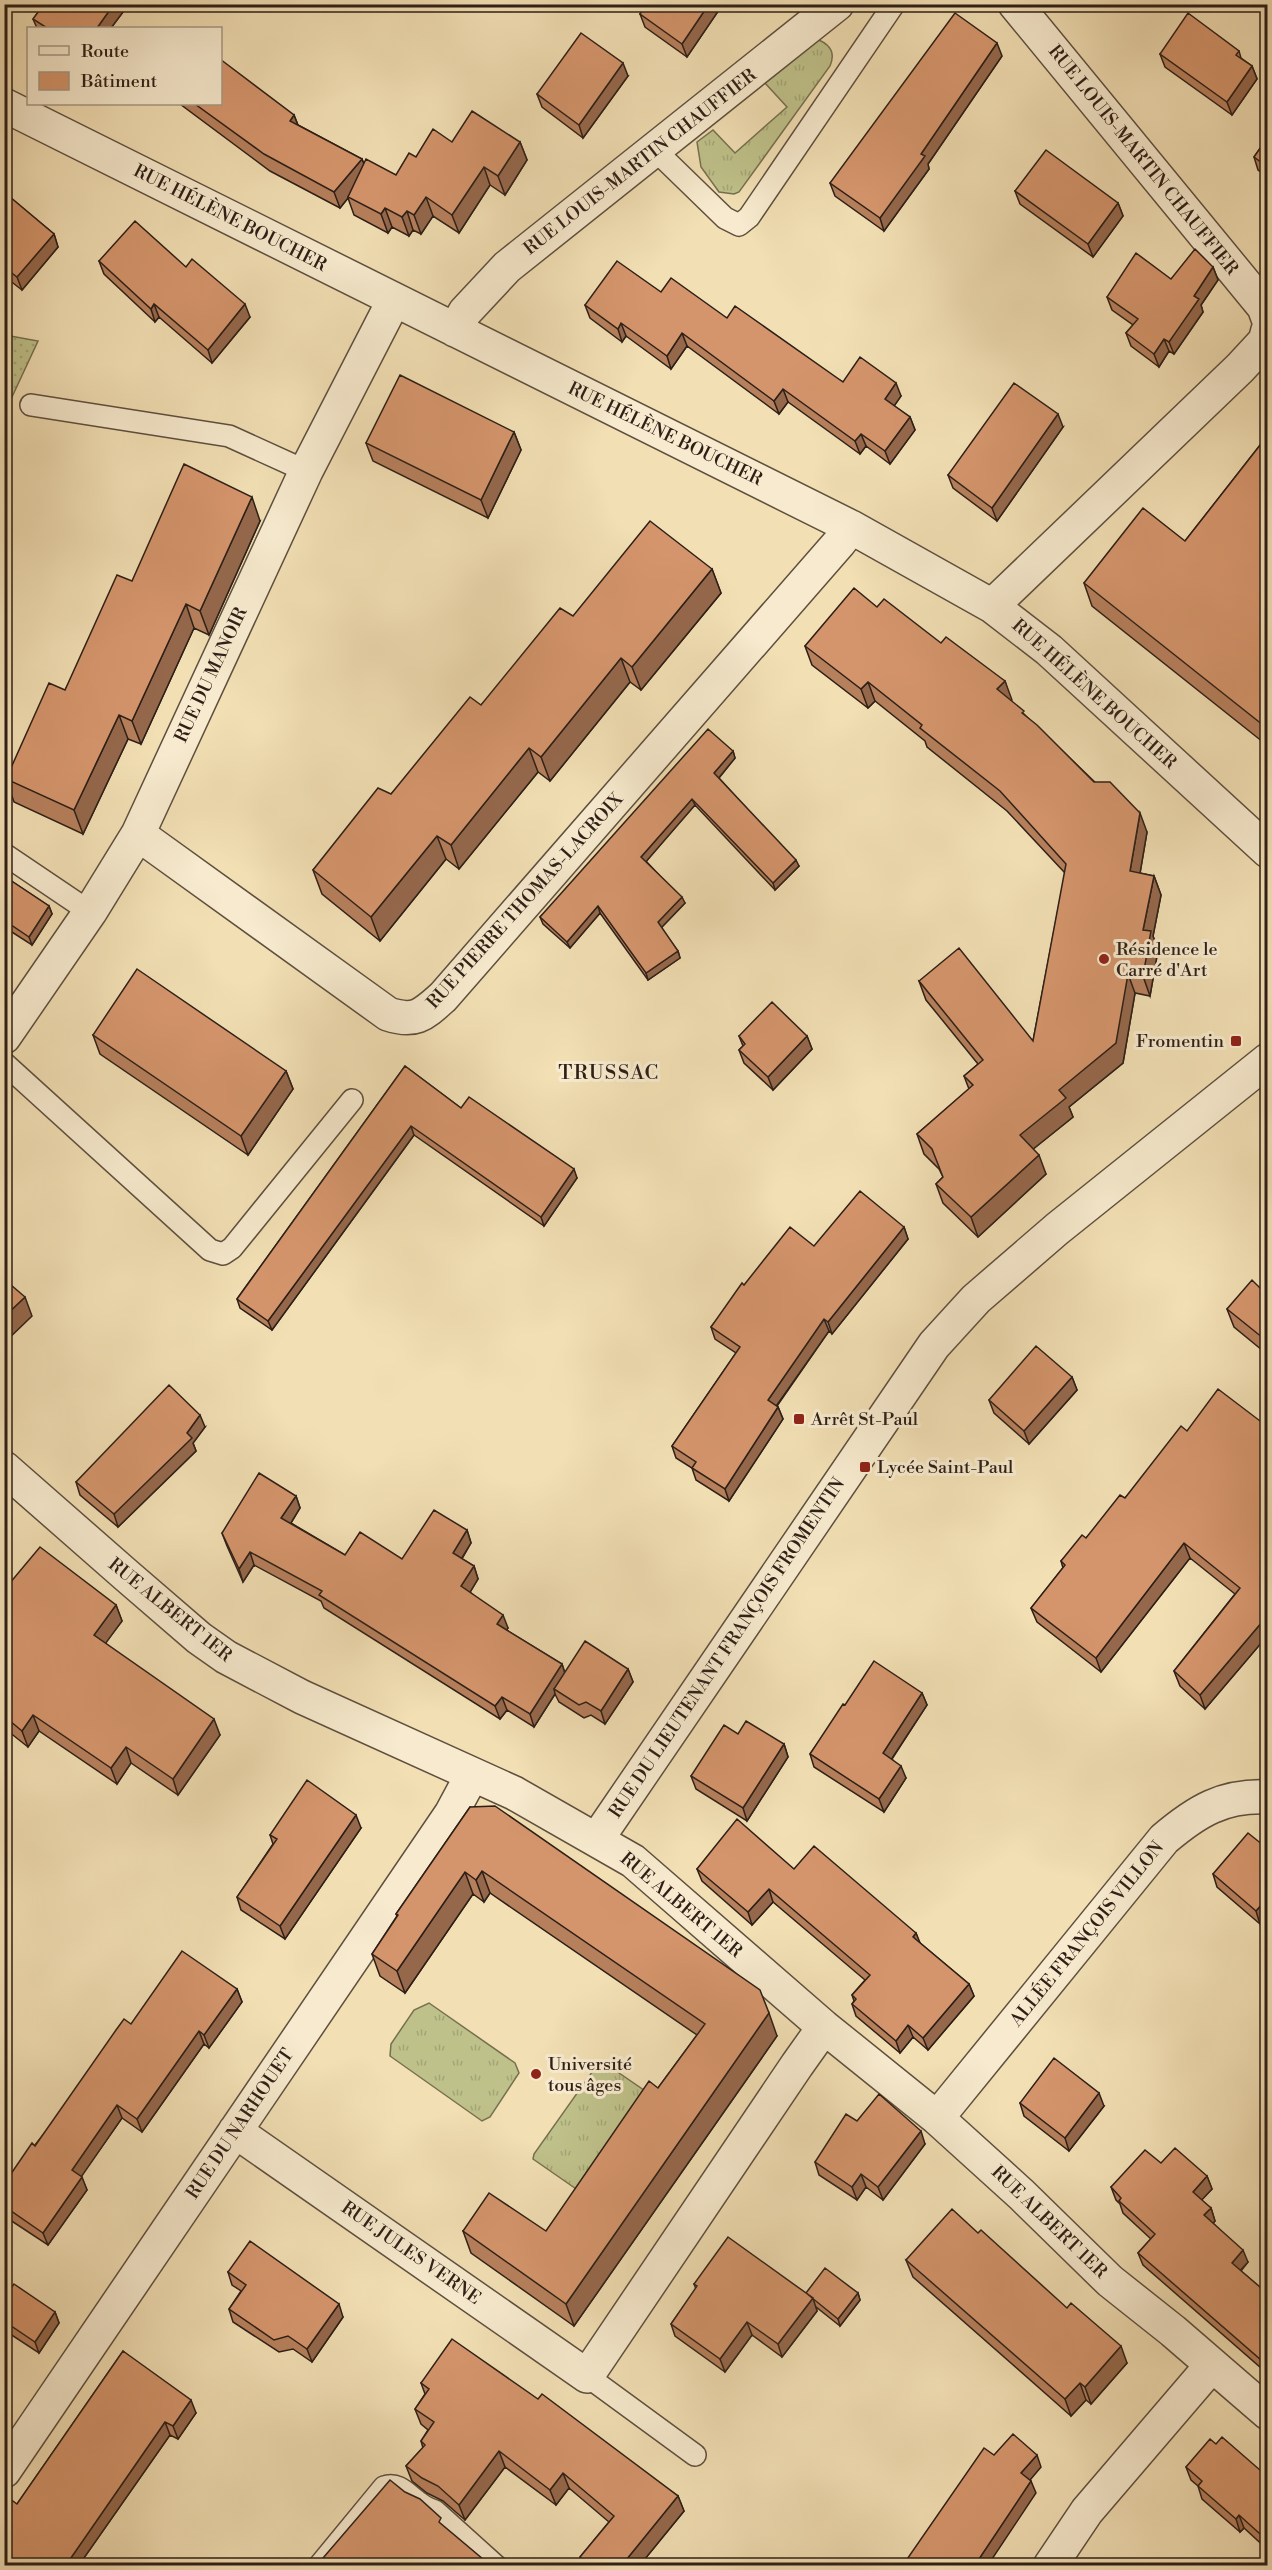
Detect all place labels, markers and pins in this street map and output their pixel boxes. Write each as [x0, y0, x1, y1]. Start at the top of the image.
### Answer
place label: Résidence le Carré d'Art [1116, 938, 1218, 982]
marker: Résidence le Carré d'Art [1097, 952, 1111, 966]
place label: Fromentin [1136, 1030, 1224, 1053]
marker: Fromentin [1229, 1034, 1243, 1048]
place label: Arrêt St-Paul [810, 1408, 919, 1431]
marker: Arrêt St-Paul [792, 1412, 806, 1426]
place label: Lycée Saint-Paul [877, 1456, 1014, 1479]
marker: Lycée Saint-Paul [858, 1460, 872, 1474]
place label: Université tous âges [548, 2053, 632, 2097]
marker: Université tous âges [529, 2067, 543, 2081]

